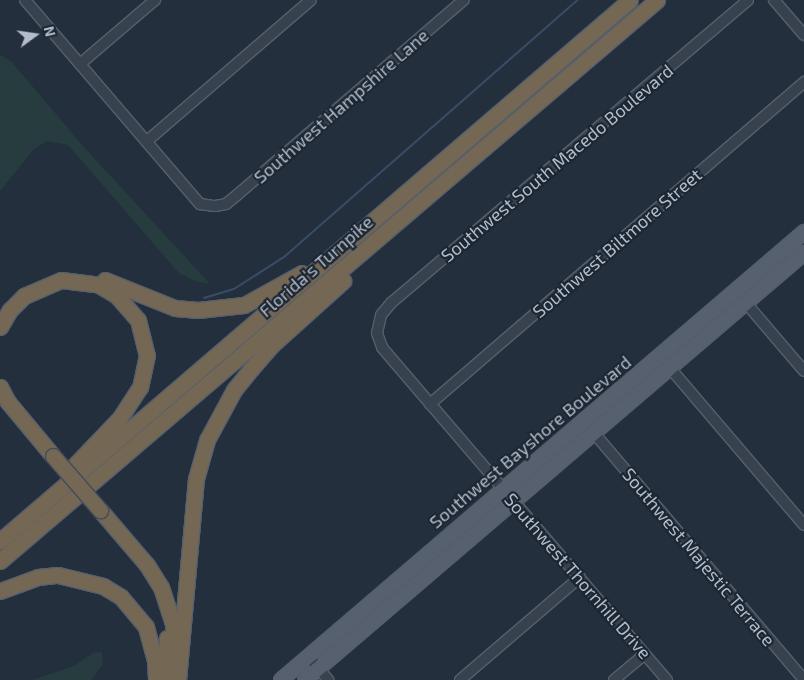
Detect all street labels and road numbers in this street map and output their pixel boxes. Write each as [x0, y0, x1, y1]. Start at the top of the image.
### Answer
street label: Southwest Hampshire Lane [249, 24, 433, 188]
street label: Southwest South Macedo Boulevard [437, 60, 677, 266]
street label: Southwest Biltmore Street [528, 164, 706, 322]
street label: Florida's Turnpike [255, 211, 377, 321]
street label: Southwest Bayshore Boulevard [425, 351, 635, 533]
street label: Southwest Majestic Terrace [618, 463, 780, 651]
street label: Southwest Thornhill Drive [500, 488, 656, 664]

